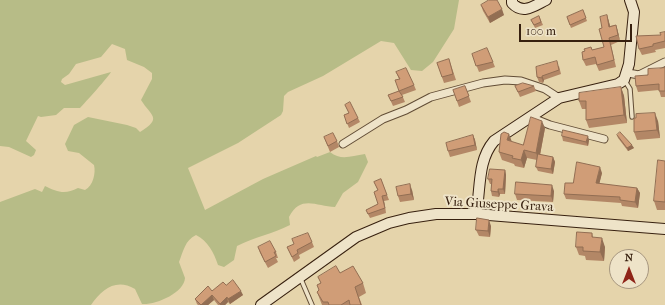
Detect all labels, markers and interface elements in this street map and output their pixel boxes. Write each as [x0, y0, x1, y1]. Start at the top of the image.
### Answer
scale bar [521, 16, 634, 42]
text: 100 m [526, 24, 556, 38]
street label: Via Giuseppe Grava [444, 194, 554, 216]
north arrow [609, 249, 649, 289]
text: N [625, 251, 633, 264]

